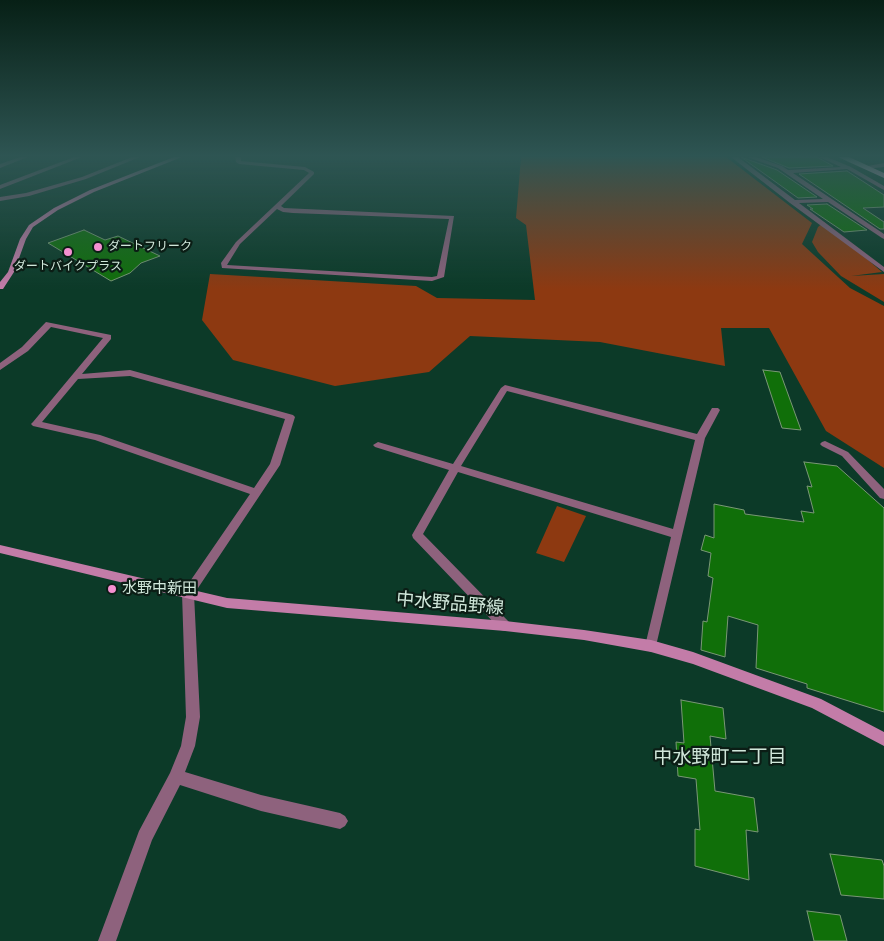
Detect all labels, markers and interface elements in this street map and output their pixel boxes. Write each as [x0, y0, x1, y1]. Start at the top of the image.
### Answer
place label: ダートフリーク [108, 240, 192, 254]
marker: ダートフリーク [92, 241, 104, 253]
marker: ダートバイクプラス [62, 246, 74, 258]
place label: ダートバイクプラス [14, 260, 122, 274]
place label: 水野中新田 [122, 580, 197, 598]
marker: 水野中新田 [106, 583, 118, 595]
street label: 中水野品野線 [395, 589, 505, 619]
district label: 中水野町二丁目 [654, 747, 786, 769]

